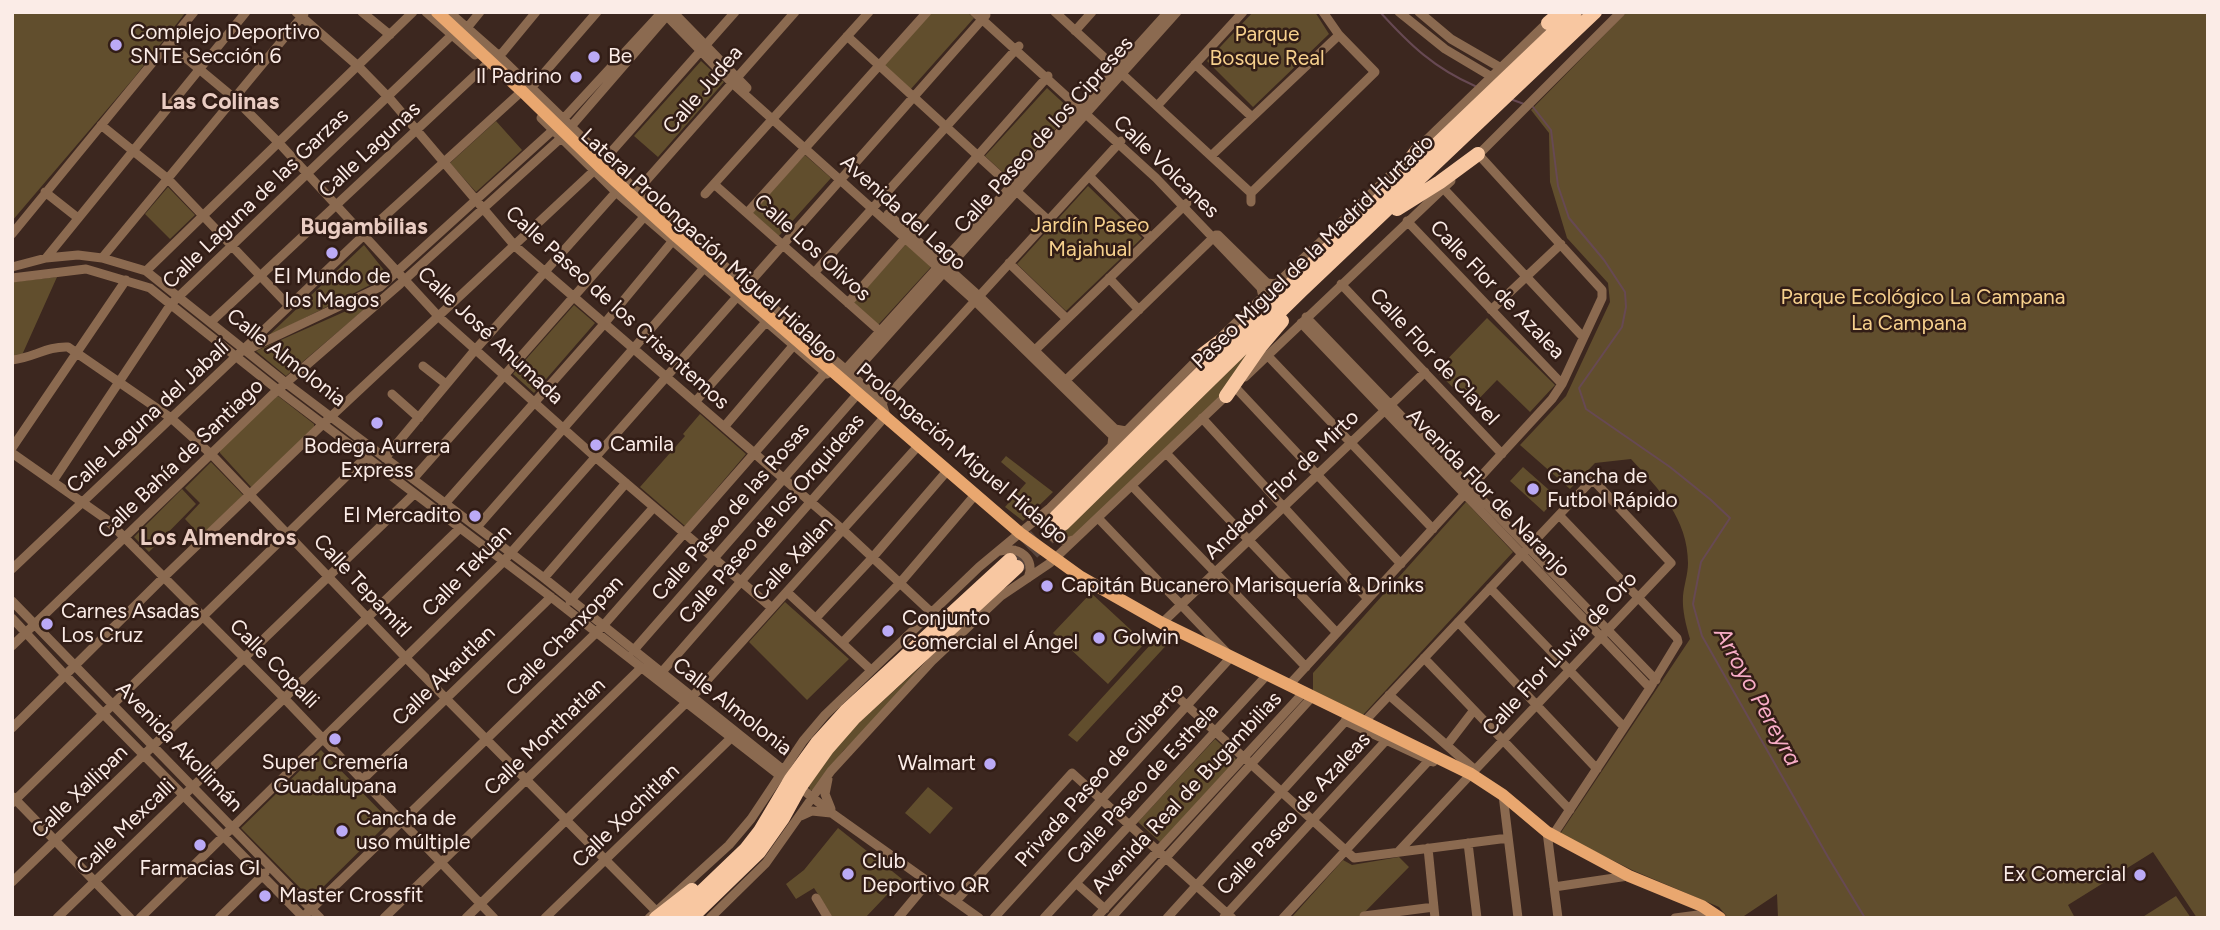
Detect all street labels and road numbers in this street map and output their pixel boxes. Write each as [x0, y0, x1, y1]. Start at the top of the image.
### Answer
street label: Calle Paseo de los Cipreses [949, 32, 1139, 238]
street label: Calle Judea [658, 41, 748, 139]
street label: Calle Lagunas [314, 97, 426, 203]
street label: Calle Laguna de las Garzas [158, 103, 354, 295]
street label: Calle Volcanes [1108, 110, 1224, 224]
street label: Lateral Prolongación Miguel Hidalgo [575, 124, 843, 368]
street label: Paseo Miguel de la Madrid Hurtado [1187, 129, 1439, 375]
street label: Avenida del Lago [835, 150, 971, 276]
street label: Calle Los Olivos [748, 189, 876, 307]
street label: Calle Paseo de los Crisantemos [500, 201, 734, 415]
street label: Calle Flor de Azalea [1424, 215, 1570, 365]
street label: Calle José Ahumada [412, 262, 568, 410]
street label: Calle Flor de Clavel [1364, 283, 1504, 431]
street label: Calle Almolonia [221, 304, 351, 412]
street label: Calle Laguna del Jabalí [62, 335, 234, 499]
street label: Prolongación Miguel Hidalgo [851, 358, 1073, 550]
street label: Calle Bahía de Santiago [93, 373, 269, 545]
street label: Avenida Flor de Naranjo [1401, 403, 1575, 583]
street label: Andador Flor de Mirto [1200, 405, 1364, 565]
street label: Calle Paseo de los Orquideas [674, 409, 870, 629]
street label: Calle Paseo de las Rosas [647, 418, 815, 606]
street label: Calle Xallan [747, 511, 839, 607]
street label: Calle Tekuan [417, 520, 517, 622]
street label: Calle Tepamitl [308, 529, 416, 643]
street label: Calle Flor Lluvia de Oro [1477, 567, 1643, 741]
street label: Calle Chanxopan [501, 570, 629, 702]
street label: Calle Copalli [224, 614, 324, 714]
street label: Calle Akautlan [387, 621, 501, 731]
street label: Calle Almolonia [667, 653, 797, 761]
street label: Calle Monthatlan [479, 673, 611, 801]
street label: Avenida Akollimán [110, 677, 248, 817]
street label: Privada Paseo de Gilberto [1010, 677, 1190, 873]
street label: Avenida Real de Bugambilias [1087, 687, 1287, 899]
street label: Calle Paseo de Esthela [1062, 698, 1224, 870]
street label: Calle Paseo de Azaleas [1212, 727, 1376, 901]
street label: Calle Xallipan [27, 740, 133, 844]
street label: Calle Xochitlan [567, 759, 685, 873]
street label: Calle Mexcalli [72, 774, 180, 880]

